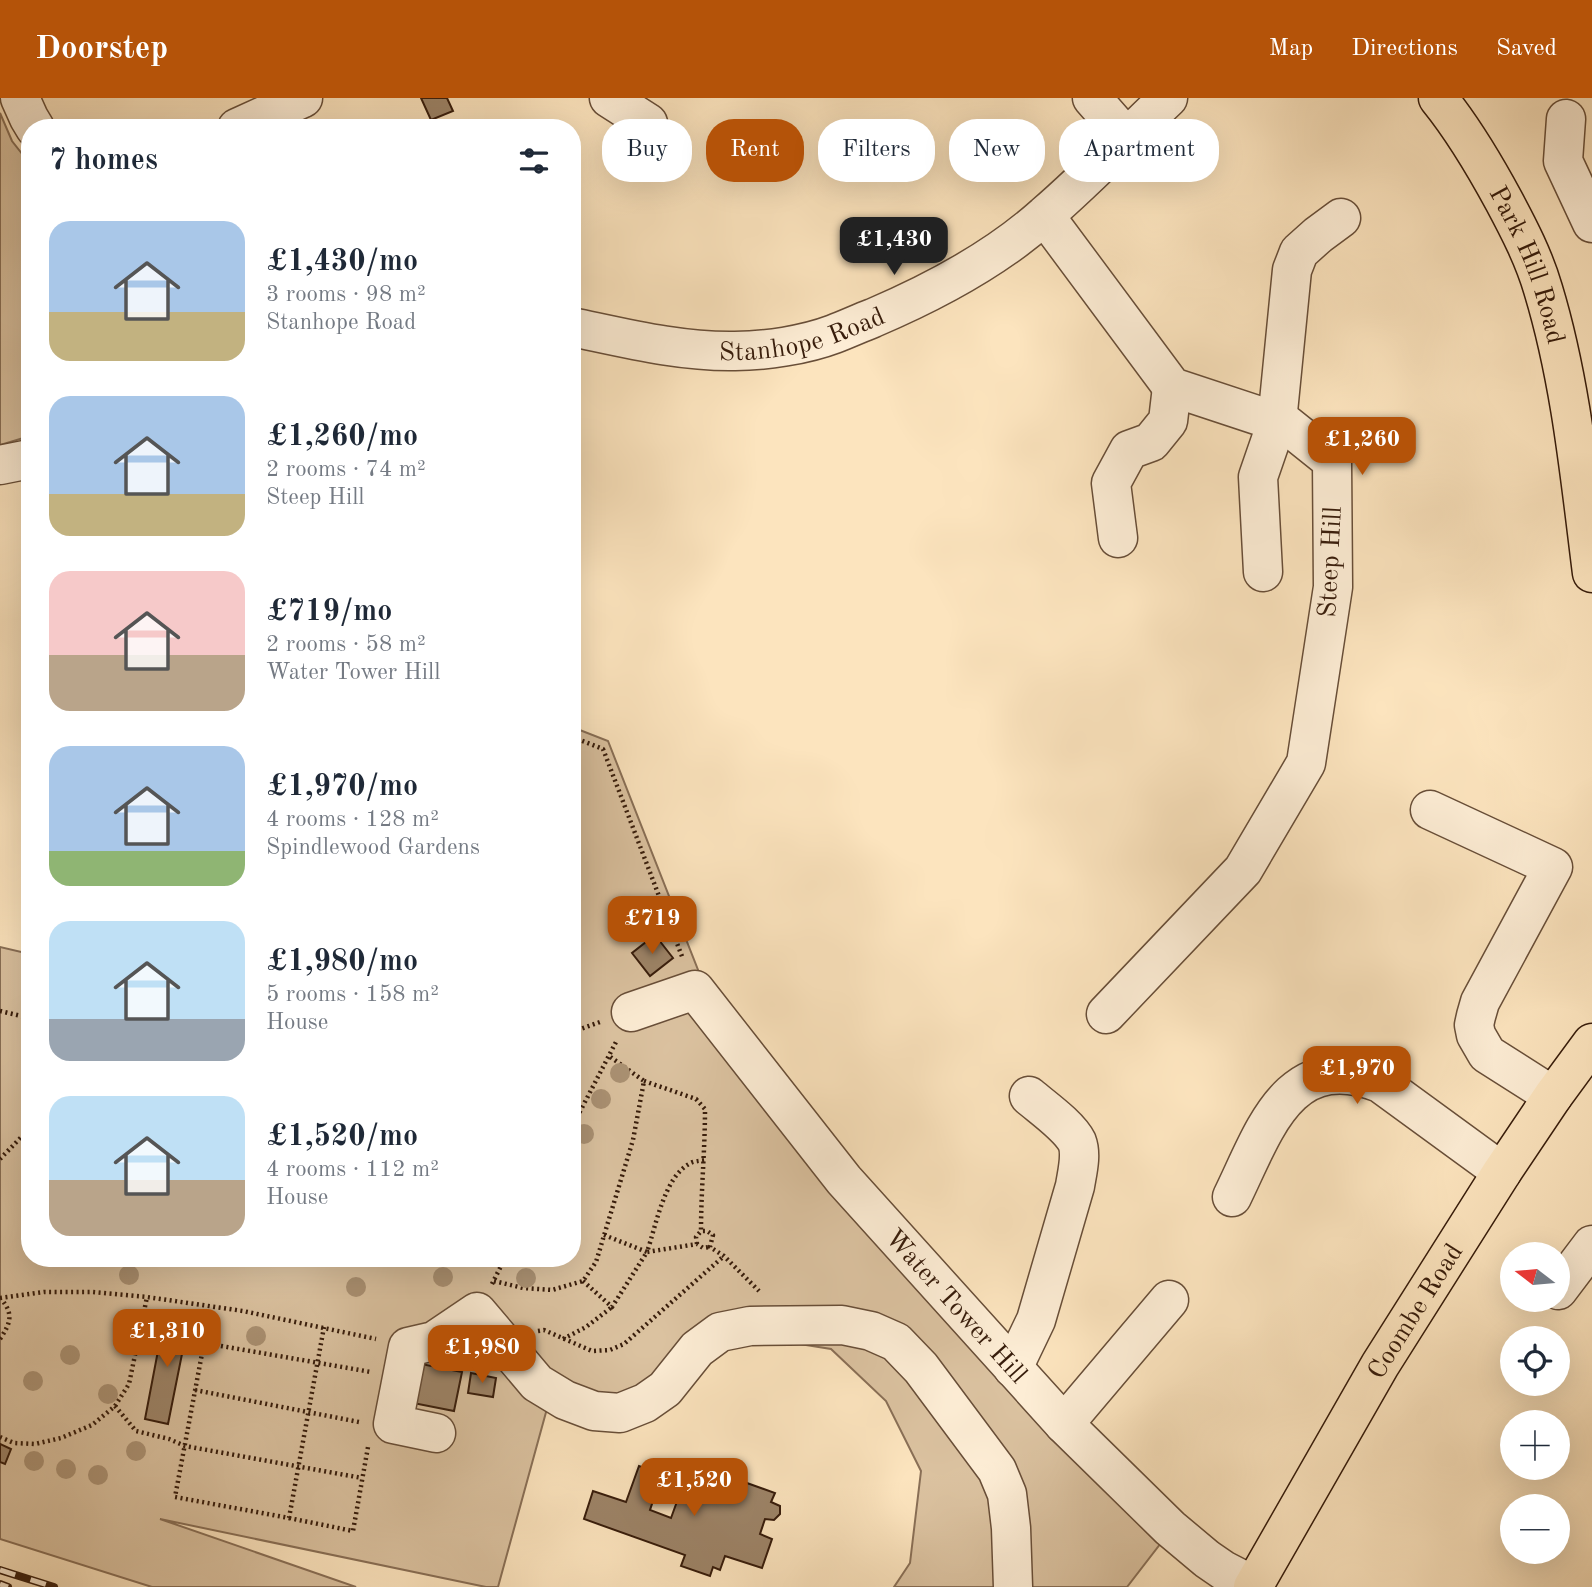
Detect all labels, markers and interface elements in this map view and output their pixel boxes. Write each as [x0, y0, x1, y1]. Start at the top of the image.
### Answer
text: Doorstep [35, 33, 168, 66]
text: Map [1269, 37, 1313, 61]
text: Directions [1351, 37, 1458, 61]
text: Saved [1496, 37, 1557, 61]
chip: Buy [602, 119, 692, 182]
chip: Rent [706, 119, 804, 182]
chip: Filters [818, 119, 935, 182]
chip: New [949, 119, 1045, 182]
chip: Apartment [1059, 119, 1219, 182]
icon: filters [515, 142, 553, 180]
text: 7 homes [49, 146, 158, 176]
street label: Park Hill Road [1483, 182, 1568, 347]
pin: £1,430 [837, 218, 951, 277]
text: £1,430 [856, 228, 932, 251]
text: £1,430/mo [266, 247, 418, 277]
icon: home [105, 249, 189, 333]
text: 3 rooms · 98 m² [266, 283, 426, 306]
street label: Stanhope Road [719, 304, 889, 366]
text: Stanhope Road [266, 311, 416, 334]
pin: £1,260 [1305, 418, 1419, 477]
text: £1,260/mo [266, 422, 418, 452]
icon: home [105, 424, 189, 508]
text: £1,260 [1324, 428, 1400, 451]
text: 2 rooms · 74 m² [266, 458, 426, 481]
text: Steep Hill [266, 486, 365, 509]
street label: Steep Hill [1315, 506, 1347, 618]
text: £719/mo [266, 597, 392, 627]
icon: home [105, 599, 189, 683]
text: 2 rooms · 58 m² [266, 633, 426, 656]
text: Water Tower Hill [266, 661, 440, 684]
text: £1,970/mo [266, 772, 418, 802]
icon: home [105, 774, 189, 858]
text: 4 rooms · 128 m² [266, 808, 439, 831]
text: Spindlewood Gardens [266, 836, 480, 859]
pin: £719 [611, 896, 693, 956]
text: £719 [624, 907, 680, 930]
text: £1,980/mo [266, 947, 418, 977]
icon: home [105, 949, 189, 1033]
text: 5 rooms · 158 m² [266, 983, 439, 1006]
text: House [266, 1011, 328, 1034]
pin: £1,970 [1300, 1046, 1414, 1106]
text: £1,970 [1319, 1057, 1395, 1080]
text: £1,520/mo [266, 1122, 418, 1152]
icon: home [105, 1124, 189, 1208]
text: 4 rooms · 112 m² [266, 1158, 439, 1181]
text: House [266, 1186, 328, 1209]
street label: Water Tower Hill [880, 1225, 1031, 1389]
street label: Coombe Road [1364, 1240, 1468, 1384]
north arrow [1500, 1242, 1570, 1312]
map controls [1500, 1242, 1570, 1564]
pin: £1,310 [110, 1310, 224, 1369]
text: £1,310 [129, 1320, 205, 1343]
pin: £1,980 [425, 1326, 539, 1385]
button: locate [1500, 1326, 1570, 1396]
text: £1,980 [444, 1336, 520, 1359]
button: + [1500, 1410, 1570, 1480]
pin: £1,520 [637, 1458, 751, 1518]
text: £1,520 [656, 1469, 732, 1492]
button: − [1500, 1494, 1570, 1564]

